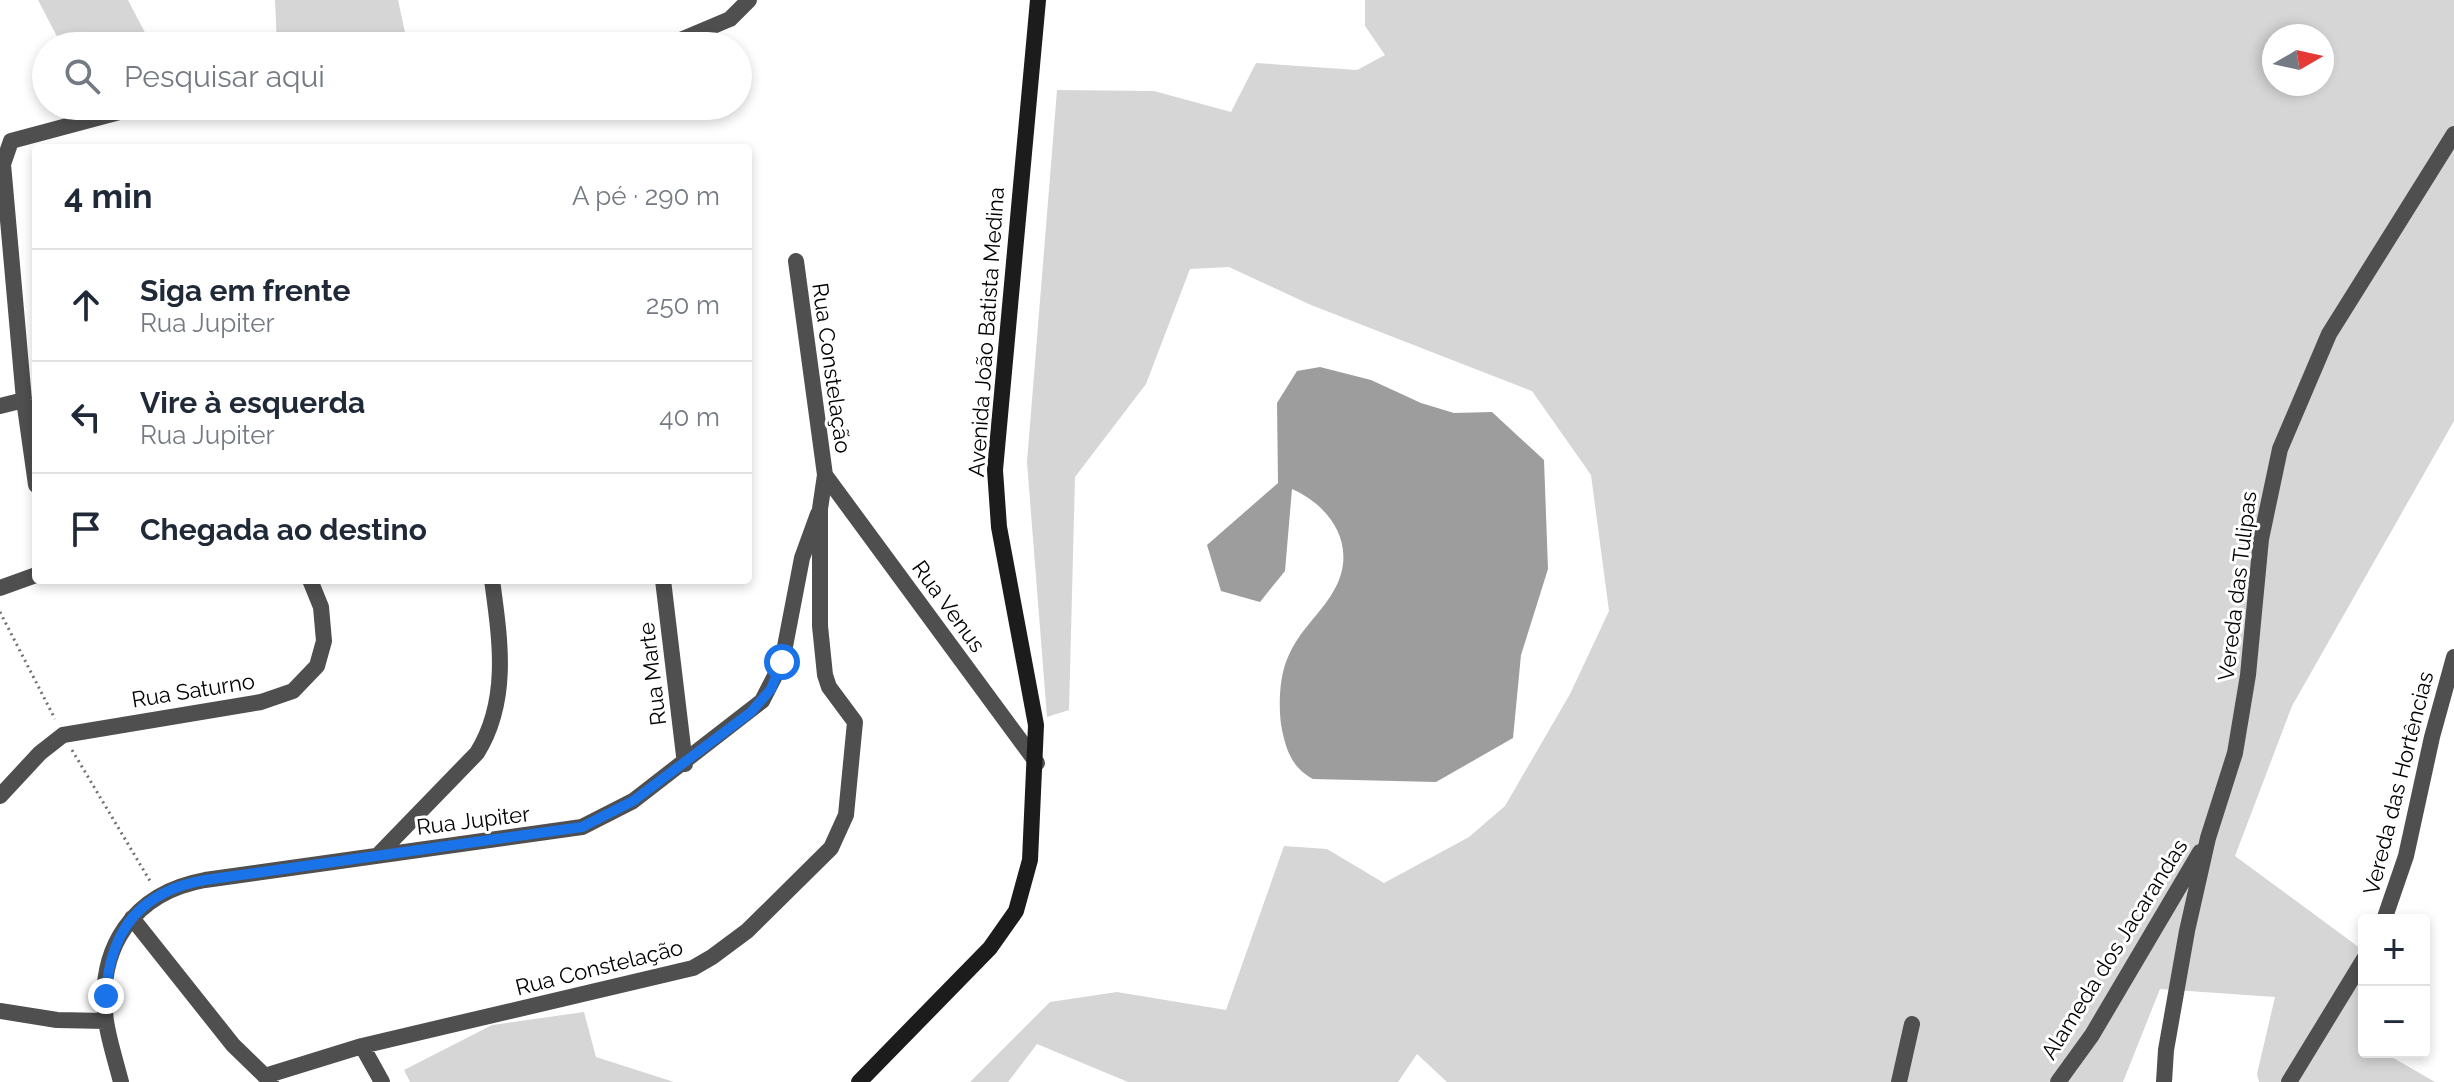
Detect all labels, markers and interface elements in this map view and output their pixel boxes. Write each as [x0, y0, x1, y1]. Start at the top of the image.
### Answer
north arrow [2262, 24, 2334, 96]
search box [32, 32, 752, 120]
icon: search [60, 54, 104, 98]
text: Pesquisar aqui [124, 59, 325, 94]
text: 4 min [64, 176, 152, 216]
text: A pé · 290 m [572, 181, 720, 211]
street label: Avenida João Batista Medina [963, 186, 1009, 478]
text: Siga em frente [140, 273, 350, 308]
street label: Rua Constelação [807, 281, 857, 455]
icon: ahead [64, 283, 108, 327]
text: 250 m [646, 290, 720, 320]
text: Rua Jupiter [140, 308, 275, 338]
text: Vire à esquerda [140, 385, 365, 420]
icon: left [64, 395, 108, 439]
text: 40 m [659, 402, 720, 432]
text: Rua Jupiter [140, 420, 275, 450]
street label: Vereda das Tulipas [2212, 490, 2262, 682]
icon: arrive [64, 507, 108, 551]
text: Chegada ao destino [140, 512, 427, 547]
street label: Rua Venus [907, 555, 991, 657]
street label: Rua Marte [633, 621, 671, 727]
route start [764, 644, 800, 680]
street label: Rua Saturno [130, 667, 256, 713]
street label: Vereda das Hortências [2358, 669, 2438, 897]
street label: Rua Jupiter [415, 800, 531, 840]
street label: Alameda dos Jacarandas [2035, 834, 2193, 1064]
map controls [2358, 914, 2430, 1058]
button: + [2358, 914, 2430, 986]
street label: Rua Constelação [513, 934, 685, 1000]
route end [88, 978, 124, 1014]
button: − [2358, 986, 2430, 1058]

